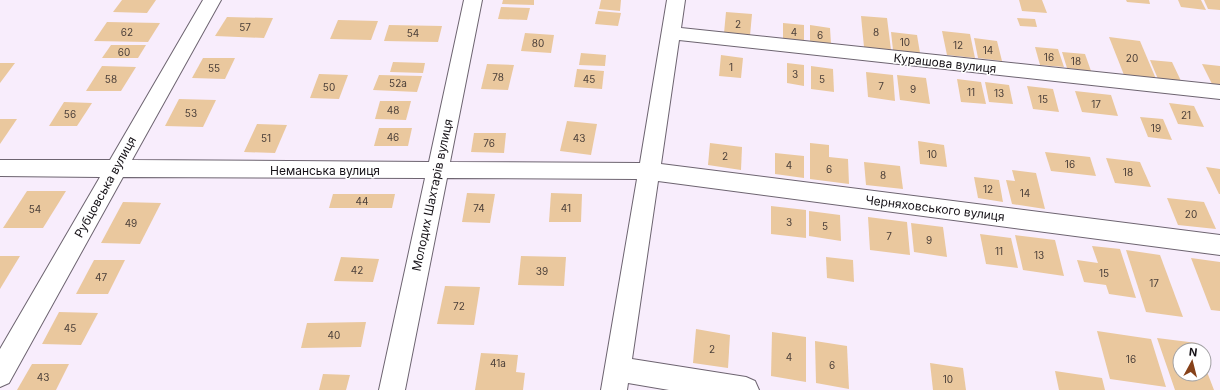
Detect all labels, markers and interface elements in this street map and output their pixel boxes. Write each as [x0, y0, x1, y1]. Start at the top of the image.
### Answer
house number: 2 [735, 18, 741, 30]
house number: 57 [239, 21, 251, 33]
house number: 62 [121, 26, 133, 38]
house number: 4 [791, 26, 797, 38]
house number: 8 [873, 26, 879, 38]
house number: 54 [407, 27, 419, 39]
house number: 6 [817, 29, 823, 41]
house number: 10 [900, 36, 910, 48]
house number: 80 [532, 37, 544, 49]
house number: 12 [953, 39, 963, 51]
house number: 14 [983, 44, 993, 56]
house number: 60 [118, 46, 130, 58]
street label: Курашова вулиця [893, 50, 997, 76]
house number: 16 [1044, 51, 1054, 63]
house number: 20 [1126, 52, 1138, 64]
house number: 18 [1071, 55, 1081, 67]
house number: 1 [729, 61, 733, 73]
house number: 55 [208, 62, 220, 74]
house number: 3 [792, 68, 798, 80]
house number: 78 [492, 71, 504, 83]
house number: 58 [105, 73, 117, 85]
house number: 45 [583, 73, 595, 85]
house number: 5 [819, 73, 825, 85]
house number: 52а [389, 77, 407, 89]
house number: 7 [878, 80, 884, 92]
house number: 50 [323, 81, 335, 93]
house number: 9 [910, 83, 916, 95]
house number: 11 [967, 86, 975, 98]
house number: 13 [994, 87, 1004, 99]
house number: 15 [1038, 93, 1048, 105]
house number: 17 [1091, 98, 1101, 110]
house number: 48 [387, 104, 399, 116]
house number: 53 [185, 107, 197, 119]
house number: 56 [64, 108, 76, 120]
house number: 21 [1181, 109, 1191, 121]
street label: Молодих Шахтарів вулиця [409, 118, 455, 272]
house number: 19 [1151, 122, 1161, 134]
house number: 46 [387, 131, 399, 143]
house number: 51 [261, 132, 271, 144]
house number: 43 [573, 132, 585, 144]
street label: Рубцовська вулиця [71, 134, 139, 240]
house number: 76 [483, 137, 495, 149]
house number: 10 [927, 148, 937, 160]
house number: 2 [722, 150, 728, 162]
house number: 16 [1065, 158, 1075, 170]
house number: 4 [786, 159, 792, 171]
street label: Неманська вулиця [270, 163, 380, 178]
house number: 6 [826, 163, 832, 175]
house number: 18 [1123, 166, 1133, 178]
house number: 8 [880, 169, 886, 181]
house number: 12 [983, 183, 993, 195]
house number: 14 [1020, 187, 1030, 199]
street label: Черняховського вулиця [865, 192, 1005, 224]
house number: 44 [356, 195, 368, 207]
house number: 74 [473, 202, 485, 214]
house number: 41 [561, 202, 571, 214]
house number: 54 [29, 203, 41, 215]
house number: 20 [1185, 208, 1197, 220]
house number: 3 [786, 216, 792, 228]
house number: 49 [125, 217, 137, 229]
house number: 5 [822, 220, 828, 232]
house number: 7 [886, 230, 892, 242]
house number: 9 [926, 234, 932, 246]
house number: 11 [995, 245, 1003, 257]
house number: 13 [1034, 249, 1044, 261]
house number: 42 [351, 264, 363, 276]
house number: 39 [536, 265, 548, 277]
house number: 15 [1099, 267, 1109, 279]
house number: 47 [95, 271, 107, 283]
house number: 17 [1149, 277, 1159, 289]
house number: 72 [453, 300, 465, 312]
house number: 45 [64, 322, 76, 334]
house number: 40 [328, 329, 340, 341]
north arrow [1172, 342, 1212, 382]
house number: 2 [709, 343, 715, 355]
text: N [1188, 345, 1198, 360]
house number: 4 [786, 351, 792, 363]
house number: 16 [1126, 353, 1136, 365]
house number: 41а [490, 357, 506, 369]
house number: 6 [829, 359, 835, 371]
house number: 43 [37, 371, 49, 383]
house number: 10 [943, 373, 953, 385]

